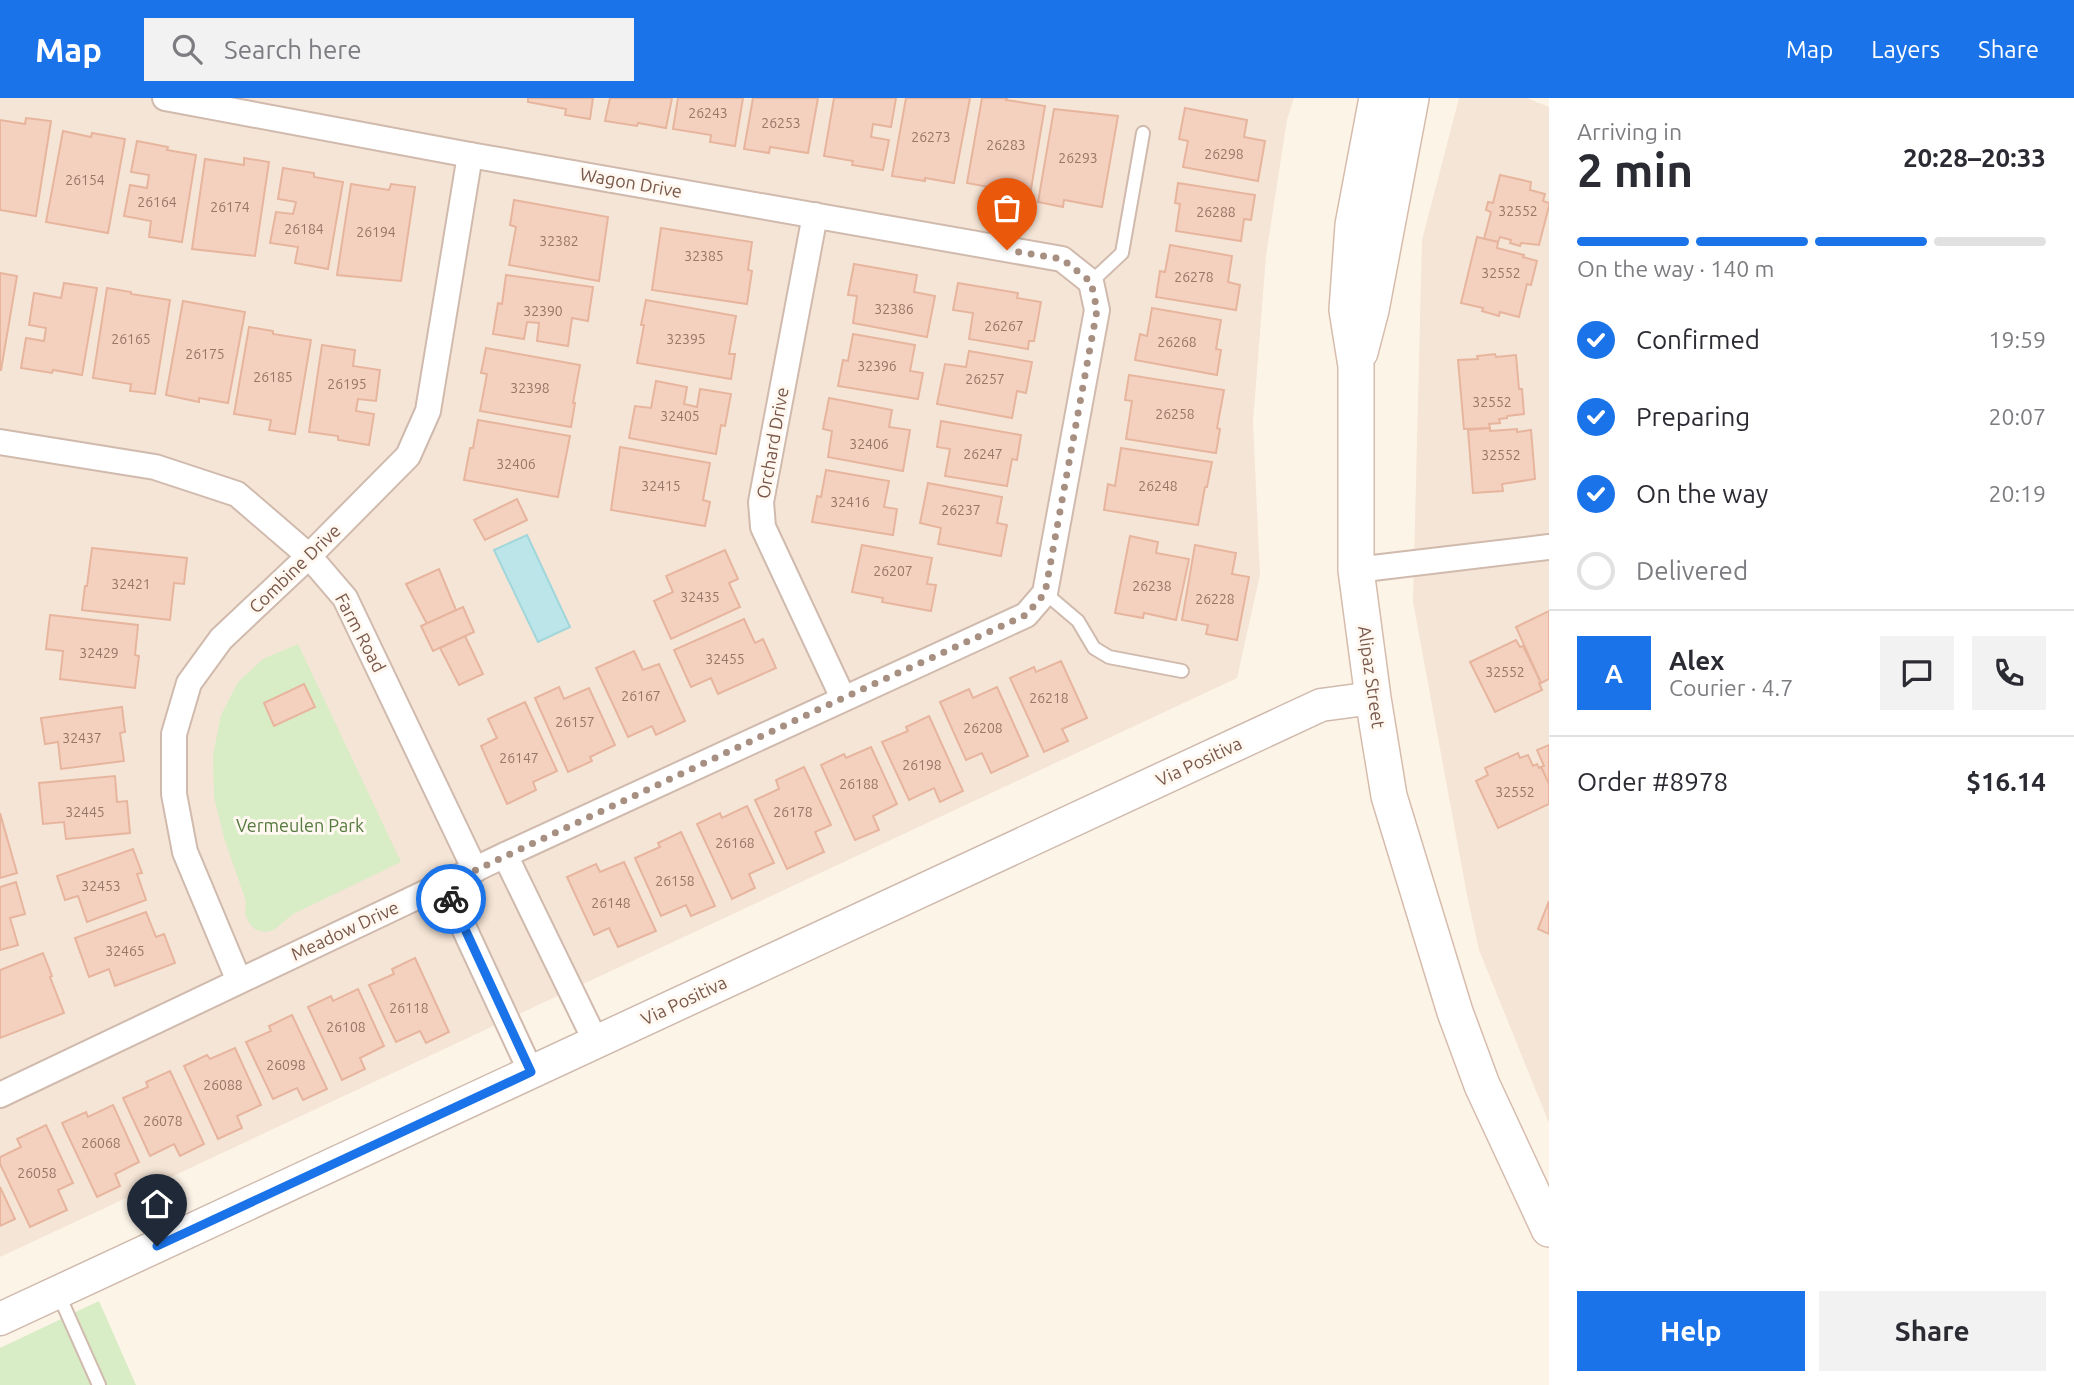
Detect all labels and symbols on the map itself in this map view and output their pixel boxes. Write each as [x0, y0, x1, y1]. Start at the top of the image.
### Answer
house number: 26243 [688, 105, 728, 121]
house number: 26253 [761, 115, 801, 131]
house number: 26273 [911, 129, 951, 145]
house number: 26283 [986, 137, 1026, 153]
house number: 26298 [1204, 146, 1244, 162]
house number: 26293 [1058, 150, 1098, 166]
street label: Wagon Drive [579, 163, 684, 201]
house number: 26154 [65, 172, 105, 188]
pin [977, 178, 1037, 250]
house number: 26164 [137, 194, 177, 210]
house number: 26174 [210, 199, 250, 215]
house number: 32552 [1498, 203, 1538, 219]
house number: 26288 [1196, 204, 1236, 220]
house number: 26184 [284, 221, 324, 237]
house number: 26194 [356, 224, 396, 240]
house number: 32382 [539, 233, 579, 249]
house number: 32385 [684, 248, 724, 264]
house number: 32552 [1481, 265, 1521, 281]
house number: 26278 [1174, 269, 1214, 285]
house number: 32386 [874, 301, 914, 317]
house number: 32390 [523, 303, 563, 319]
house number: 26267 [984, 318, 1024, 334]
house number: 26165 [111, 331, 151, 347]
house number: 32395 [666, 331, 706, 347]
house number: 26268 [1157, 334, 1197, 350]
house number: 26175 [185, 346, 225, 362]
house number: 32396 [857, 358, 897, 374]
house number: 26185 [253, 369, 293, 385]
house number: 26257 [965, 371, 1005, 387]
house number: 26195 [327, 376, 367, 392]
house number: 32398 [510, 380, 550, 396]
street label: Orchard Drive [752, 386, 792, 500]
house number: 32552 [1472, 394, 1512, 410]
house number: 26258 [1155, 406, 1195, 422]
house number: 32405 [660, 408, 700, 424]
house number: 32406 [849, 436, 889, 452]
house number: 26247 [963, 446, 1003, 462]
house number: 32552 [1481, 447, 1521, 463]
house number: 32406 [496, 456, 536, 472]
house number: 32415 [641, 478, 681, 494]
house number: 26248 [1138, 478, 1178, 494]
house number: 32416 [830, 494, 870, 510]
house number: 26237 [941, 502, 981, 518]
street label: Combine Drive [245, 520, 344, 617]
house number: 26207 [873, 563, 913, 579]
house number: 32421 [111, 576, 151, 592]
house number: 26238 [1132, 578, 1172, 594]
house number: 32435 [680, 589, 720, 605]
street label: Farm Road [332, 590, 390, 675]
house number: 26228 [1195, 591, 1235, 607]
street label: Alipaz Street [1355, 624, 1389, 729]
house number: 32429 [79, 645, 119, 661]
house number: 32455 [705, 651, 745, 667]
house number: 32552 [1485, 664, 1525, 680]
house number: 26167 [621, 688, 661, 704]
house number: 26218 [1029, 690, 1069, 706]
house number: 26157 [555, 714, 595, 730]
house number: 26208 [963, 720, 1003, 736]
house number: 32437 [62, 730, 102, 746]
street label: Via Positiva [1152, 732, 1245, 790]
house number: 26147 [499, 750, 539, 766]
house number: 26198 [902, 757, 942, 773]
house number: 26188 [839, 776, 879, 792]
house number: 32552 [1495, 784, 1535, 800]
house number: 32445 [65, 804, 105, 820]
house number: 26178 [773, 804, 813, 820]
park label: Vermeulen Park [236, 815, 364, 835]
house number: 26168 [715, 835, 755, 851]
courier [416, 864, 486, 934]
house number: 26158 [655, 873, 695, 889]
house number: 32453 [81, 878, 121, 894]
house number: 26148 [591, 895, 631, 911]
street label: Meadow Drive [288, 896, 402, 964]
house number: 32465 [105, 943, 145, 959]
street label: Via Positiva [637, 971, 730, 1029]
house number: 26118 [389, 1000, 429, 1016]
house number: 26108 [326, 1019, 366, 1035]
house number: 26098 [266, 1057, 306, 1073]
house number: 26088 [203, 1077, 243, 1093]
house number: 26078 [143, 1113, 183, 1129]
house number: 26068 [81, 1135, 121, 1151]
house number: 26058 [17, 1165, 57, 1181]
pin [127, 1174, 187, 1246]

